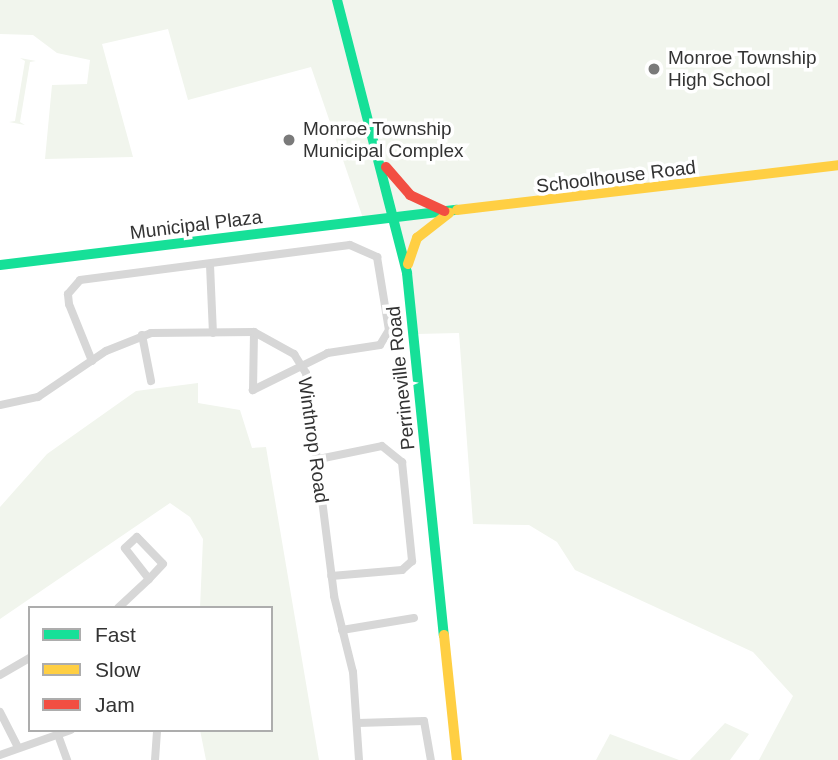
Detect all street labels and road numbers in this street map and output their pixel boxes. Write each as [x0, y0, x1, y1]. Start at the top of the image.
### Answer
street label: Schoolhouse Road [535, 156, 697, 198]
street label: Municipal Plaza [129, 206, 263, 244]
street label: Perrineville Road [382, 305, 420, 451]
street label: Winthrop Road [293, 376, 333, 504]

